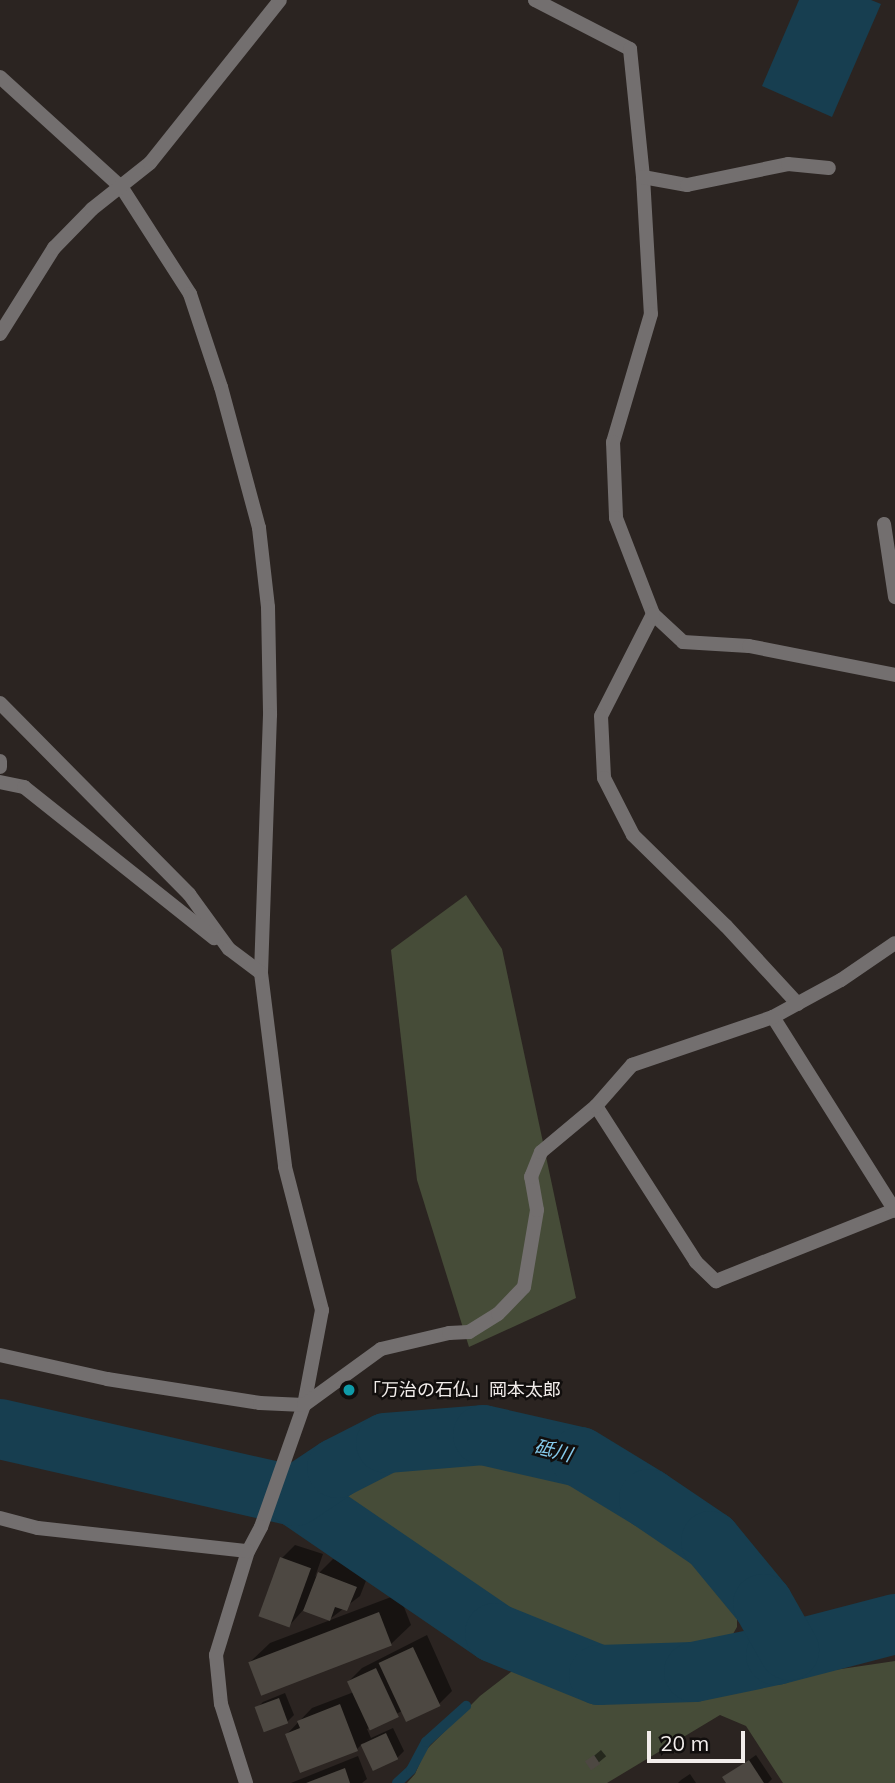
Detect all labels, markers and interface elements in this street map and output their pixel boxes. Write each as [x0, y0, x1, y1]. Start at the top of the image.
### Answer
place label: 「万治の石仏」岡本太郎 [363, 1379, 561, 1401]
marker: 「万治の石仏」岡本太郎 [341, 1382, 357, 1398]
water label: 砥川 [532, 1435, 574, 1467]
scale bar [650, 1716, 748, 1760]
text: 20 m [660, 1730, 709, 1756]

